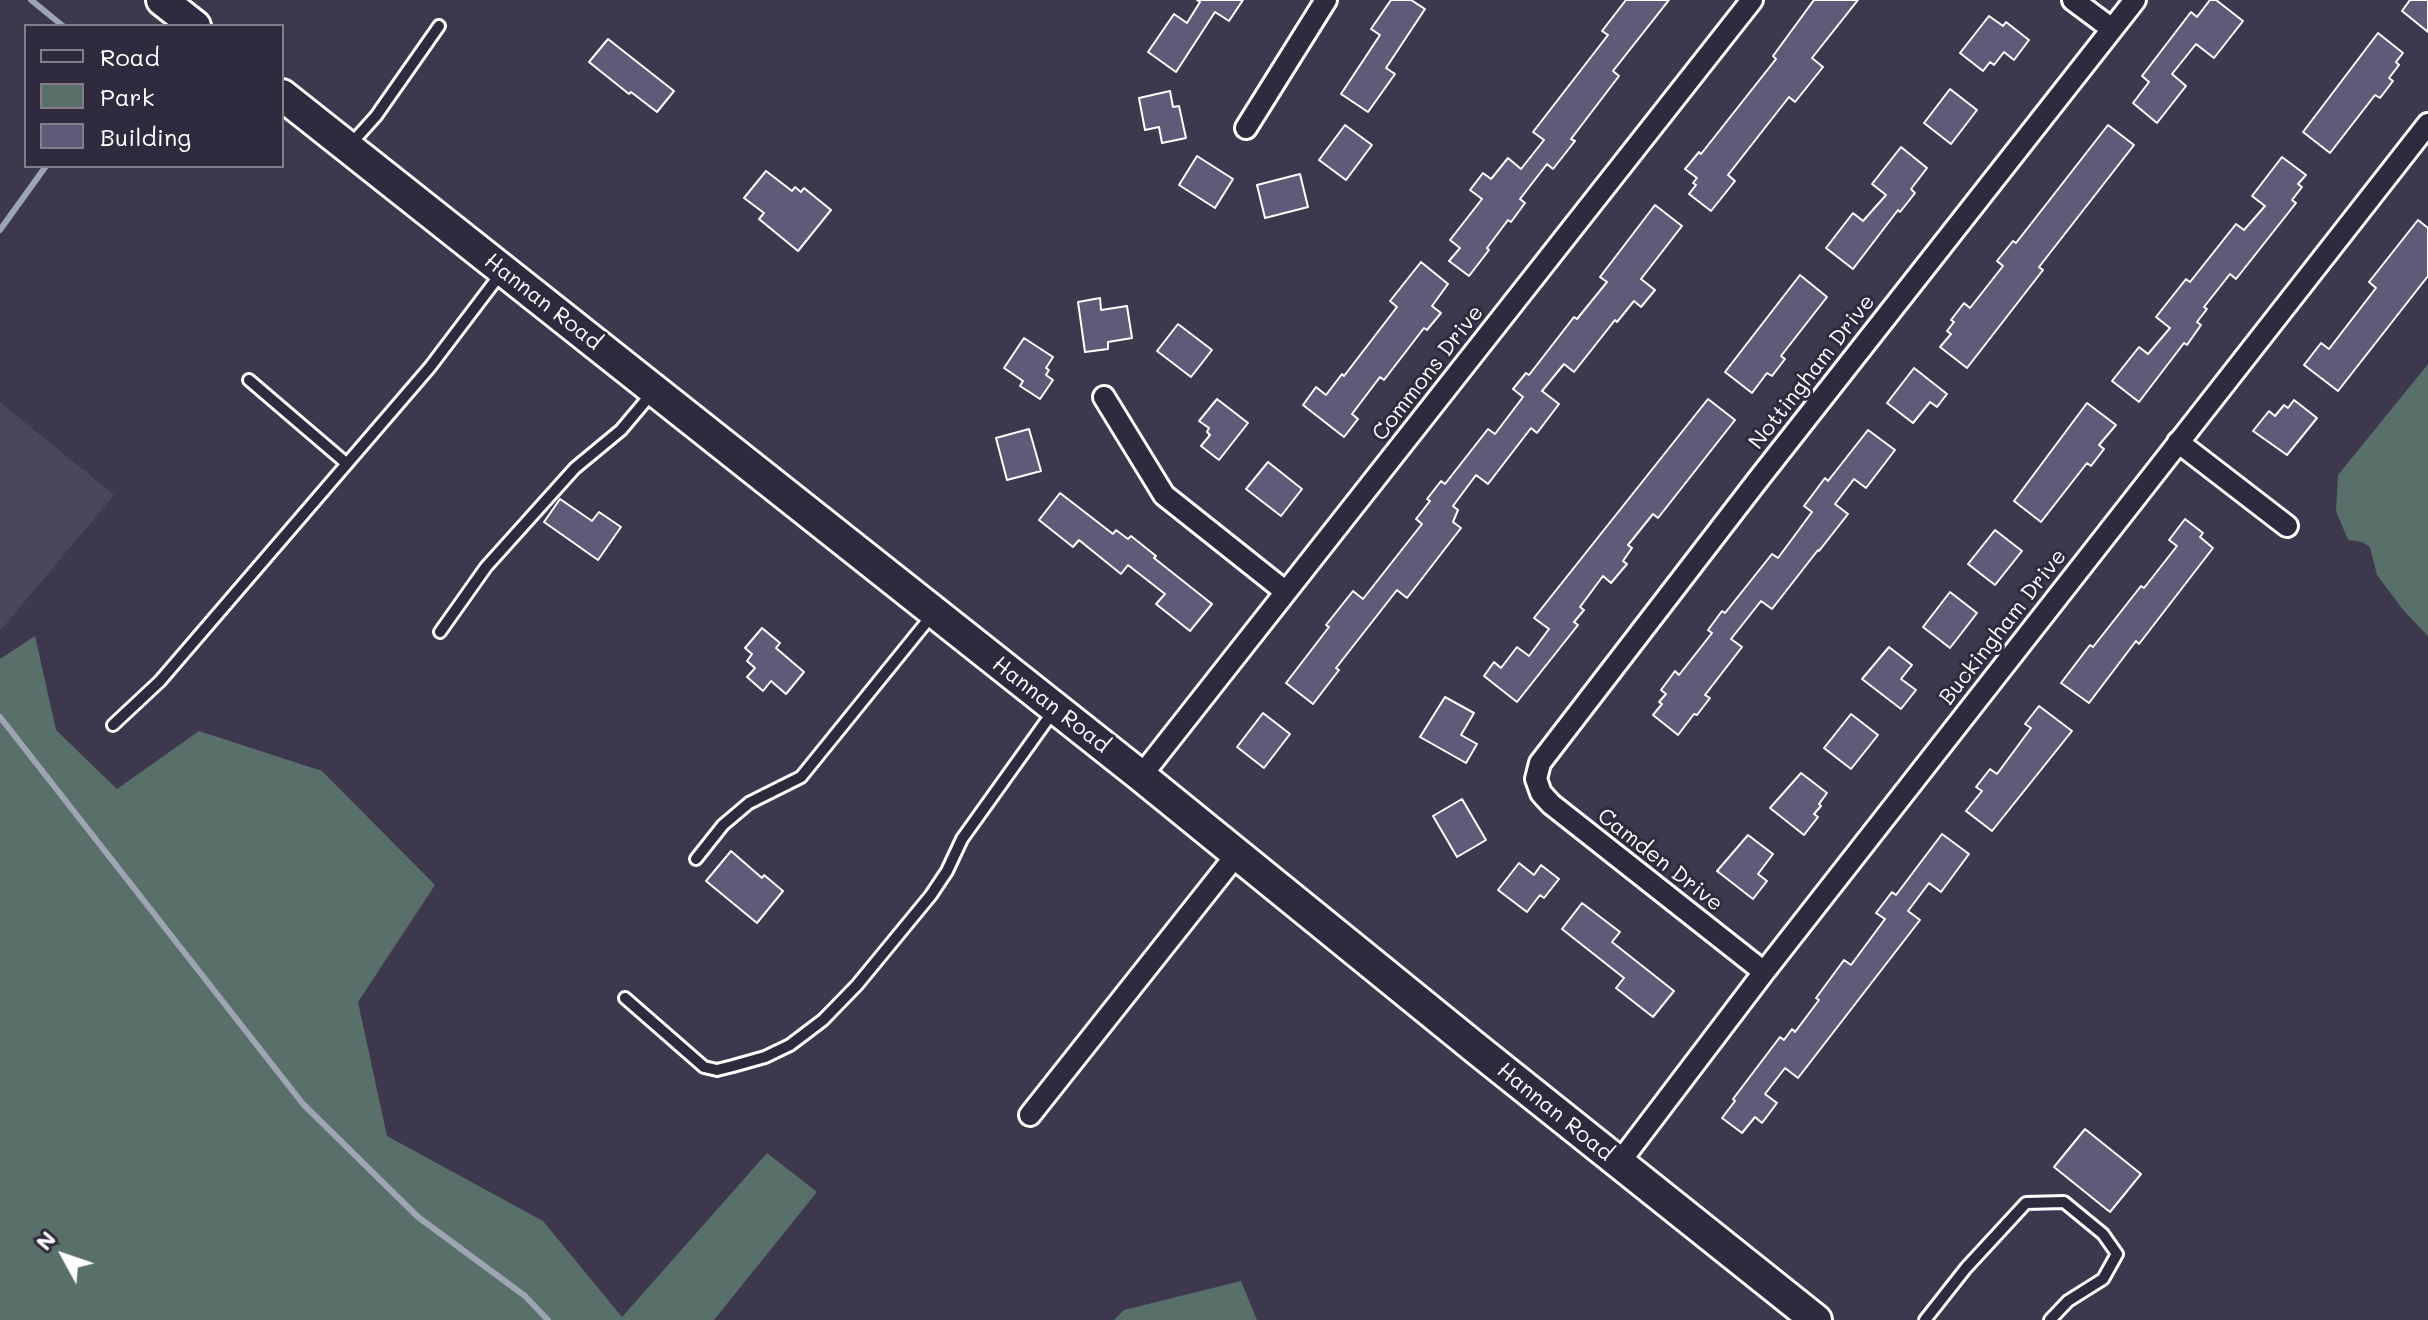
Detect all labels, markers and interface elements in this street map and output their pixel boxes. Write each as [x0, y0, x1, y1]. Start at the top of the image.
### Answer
legend [24, 24, 284, 168]
text: Road [100, 41, 160, 72]
text: Park [100, 81, 154, 112]
text: Building [100, 121, 191, 152]
street label: Hannan Road [479, 248, 607, 356]
street label: Nottingham Drive [1743, 289, 1881, 455]
street label: Commons Drive [1367, 300, 1489, 446]
street label: Buckingham Drive [1934, 544, 2072, 710]
street label: Hannan Road [987, 651, 1115, 759]
street label: Camden Drive [1592, 803, 1728, 917]
street label: Hannan Road [1492, 1057, 1618, 1167]
north arrow [24, 1216, 104, 1296]
text: N [29, 1225, 62, 1256]

